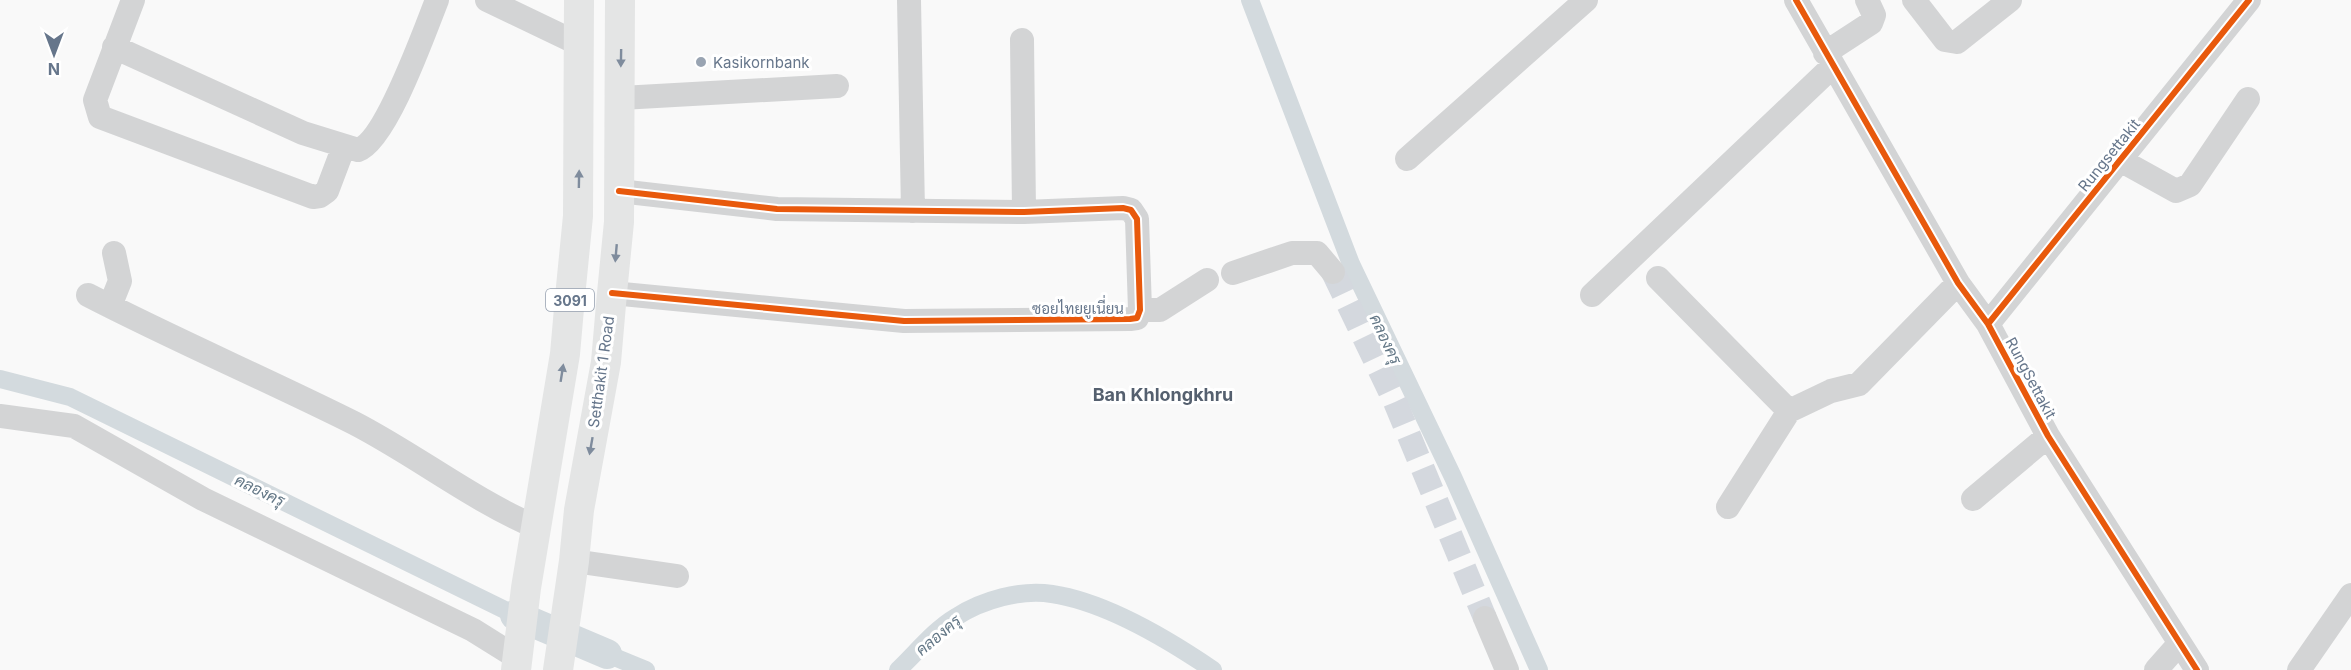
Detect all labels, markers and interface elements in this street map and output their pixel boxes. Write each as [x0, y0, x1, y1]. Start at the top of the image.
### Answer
north arrow [24, 24, 84, 84]
one-way arrow [617, 49, 626, 68]
place label: Kasikornbank [713, 53, 810, 72]
marker: Kasikornbank [694, 55, 708, 69]
text: N [48, 59, 60, 79]
street label: Rungsettakit [2074, 115, 2144, 195]
one-way arrow [574, 169, 583, 188]
one-way arrow [611, 244, 621, 263]
road number: 3091 [546, 289, 594, 311]
street label: ซอยไทยยูเนี่ยน [1032, 294, 1124, 319]
water label: คลองครุ [1364, 311, 1407, 369]
street label: Setthakit 1 Road [584, 315, 618, 429]
street label: RungSettakit [2002, 334, 2060, 422]
one-way arrow [558, 363, 567, 382]
district label: Ban Khlongkhru [1093, 384, 1233, 405]
one-way arrow [586, 437, 595, 456]
water label: คลองครุ [231, 469, 289, 513]
water label: คลองครุ [911, 610, 967, 661]

